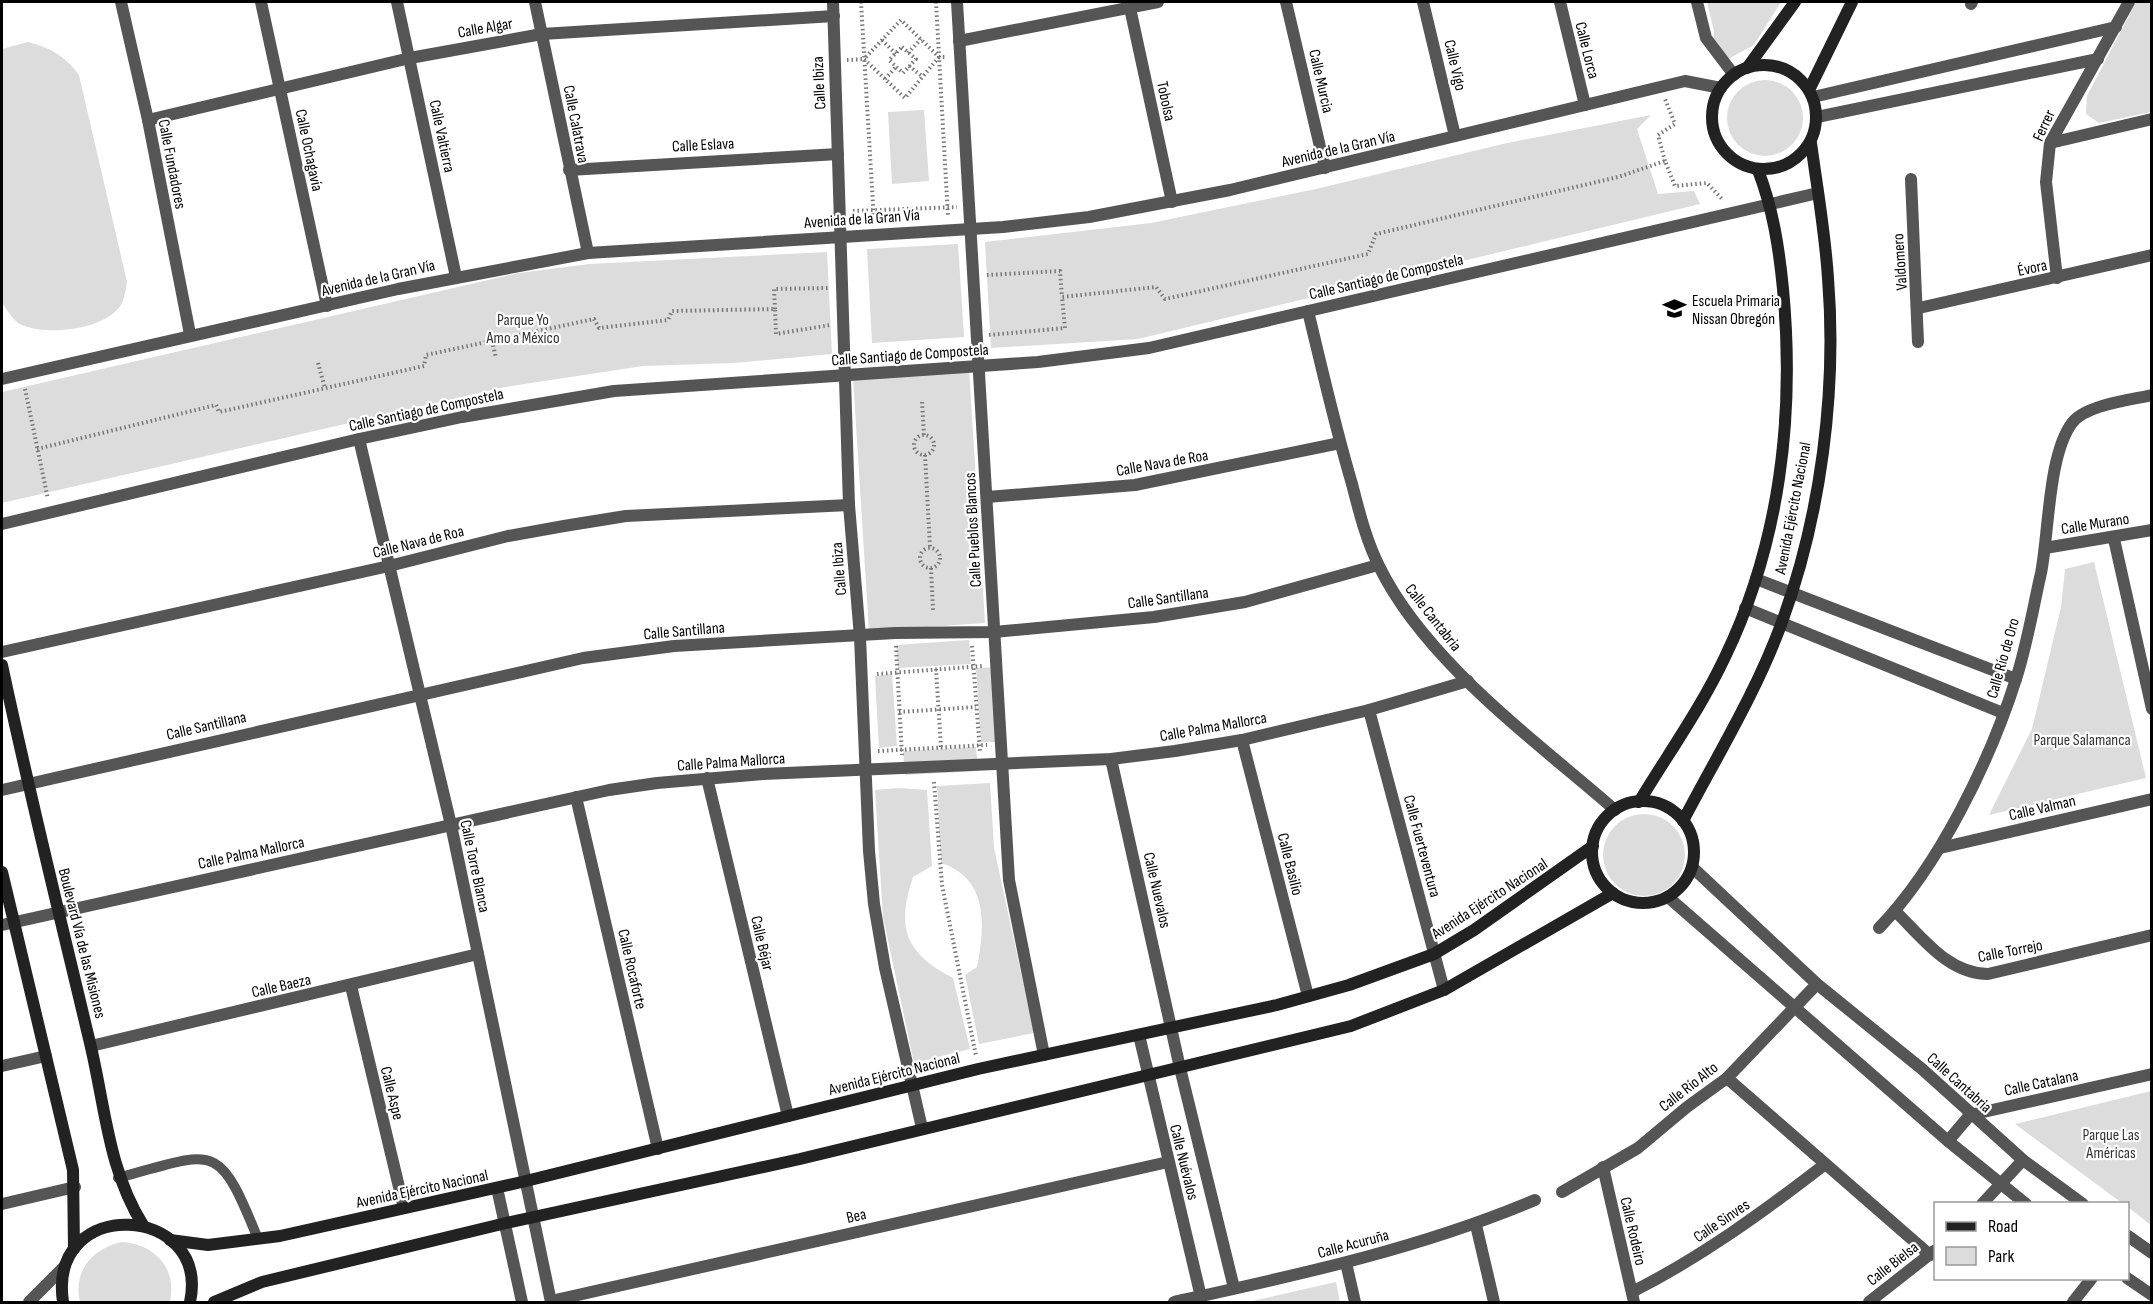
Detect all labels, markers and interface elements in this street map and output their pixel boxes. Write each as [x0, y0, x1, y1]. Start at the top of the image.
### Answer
street label: Calle Algar [456, 14, 515, 43]
street label: Calle Lorca [1570, 20, 1603, 81]
street label: Calle Vigo [1439, 38, 1470, 93]
street label: Calle Murcia [1304, 48, 1337, 115]
street label: Calle Ibiza [809, 56, 830, 110]
street label: Tobolsa [1152, 80, 1179, 123]
street label: Calle Calatrava [559, 84, 592, 165]
street label: Calle Valtierra [425, 98, 458, 174]
street label: Ferrer [2029, 107, 2060, 144]
street label: Calle Ochagavía [291, 108, 326, 193]
street label: Calle Fundadores [154, 118, 190, 211]
street label: Avenida de la Gran Vía [1279, 127, 1397, 172]
street label: Calle Eslava [672, 134, 735, 157]
street label: Avenida de la Gran Vía [803, 206, 921, 233]
street label: Valdomero [1889, 233, 1912, 291]
street label: Calle Santiago de Compostela [1307, 250, 1465, 304]
street label: Avenida de la Gran Vía [319, 256, 437, 301]
street label: Évora [2016, 256, 2049, 281]
place label: Escuela Primaria Nissan Obregón [1692, 292, 1780, 329]
school or university icon: Escuela Primaria Nissan Obregón [1661, 296, 1687, 322]
park label: Parque Yo Amo a México [485, 311, 560, 348]
street label: Calle Santiago de Compostela [831, 341, 989, 370]
street label: Calle Santiago de Compostela [347, 385, 505, 436]
street label: Avenida Ejército Nacional [1771, 441, 1816, 577]
street label: Calle Nava de Roa [1115, 446, 1210, 481]
street label: Calle Pueblos Blancos [961, 472, 986, 588]
street label: Calle Murano [2060, 510, 2131, 539]
street label: Calle Nava de Roa [371, 522, 466, 563]
street label: Calle Ibiza [828, 541, 851, 596]
street label: Calle Cantabria [1401, 580, 1465, 655]
street label: Calle Santillana [1127, 583, 1210, 614]
street label: Calle Río de Oro [1983, 616, 2024, 701]
street label: Calle Santillana [643, 618, 726, 645]
street label: Calle Santillana [164, 708, 248, 745]
street label: Calle Palma Mallorca [1158, 709, 1268, 746]
park label: Parque Salamanca [2033, 731, 2131, 750]
street label: Calle Palma Mallorca [676, 749, 786, 776]
street label: Calle Valman [2007, 792, 2077, 825]
street label: Calle Fuerteventura [1399, 793, 1444, 900]
street label: Calle Torre Blanca [455, 818, 494, 914]
street label: Calle Basilio [1273, 831, 1306, 897]
street label: Calle Palma Mallorca [196, 833, 306, 874]
street label: Calle Nuevalos [1139, 851, 1175, 930]
street label: Avenida Ejército Nacional [1428, 855, 1551, 944]
street label: Boulevard Vía de las Misiones [54, 866, 109, 1021]
street label: Calle Béjar [746, 914, 777, 973]
street label: Calle Rocaforte [613, 927, 650, 1011]
street label: Calle Torrejo [1976, 936, 2044, 967]
street label: Calle Baeza [250, 970, 313, 1002]
street label: Avenida Ejército Nacional [826, 1049, 962, 1100]
street label: Calle Cantabria [1923, 1049, 1995, 1117]
street label: Calle Río Alto [1656, 1058, 1722, 1116]
street label: Calle Aspe [376, 1065, 407, 1122]
street label: Calle Catalana [2002, 1066, 2080, 1101]
street label: Calle Nuévalos [1165, 1123, 1202, 1202]
park label: Parque Las Américas [2082, 1126, 2140, 1163]
street label: Avenida Ejército Nacional [354, 1166, 490, 1213]
street label: Calle Rodeiro [1615, 1195, 1650, 1267]
street label: Calle Sinves [1690, 1195, 1754, 1247]
legend [1934, 1202, 2129, 1280]
street label: Bea [845, 1205, 868, 1228]
text: Road [1988, 1216, 2018, 1237]
street label: Calle Acuruña [1316, 1226, 1391, 1263]
street label: Calle Bielsa [1863, 1238, 1922, 1290]
text: Park [1988, 1246, 2014, 1267]

